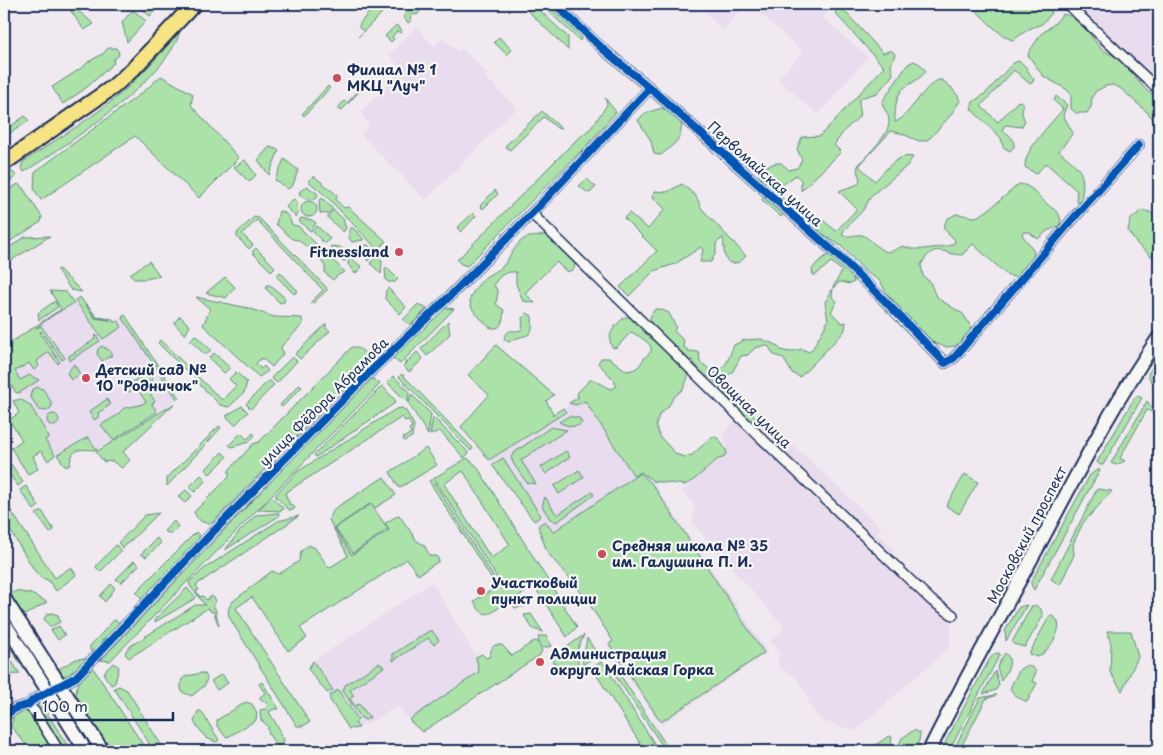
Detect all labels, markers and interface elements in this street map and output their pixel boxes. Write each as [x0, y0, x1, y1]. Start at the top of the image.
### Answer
place label: Филиал № 1 МКЦ "Луч" [347, 59, 437, 96]
marker: Филиал № 1 МКЦ "Луч" [331, 72, 343, 84]
street label: Первомайская улица [703, 116, 828, 231]
place label: Fitnessland [309, 241, 390, 262]
marker: Fitnessland [393, 246, 405, 258]
street label: улица Фёдора Абрамова [254, 332, 393, 471]
place label: Детский сад № 10 "Родничок" [95, 359, 207, 396]
street label: Овощная улица [702, 361, 797, 453]
marker: Детский сад № 10 "Родничок" [80, 372, 92, 384]
street label: Московский проспект [981, 462, 1072, 607]
place label: Средняя школа № 35 им. Галушина П. И. [612, 535, 768, 572]
marker: Средняя школа № 35 им. Галушина П. И. [596, 548, 608, 560]
place label: Участковый пункт полиции [491, 572, 597, 609]
marker: Участковый пункт полиции [475, 585, 487, 597]
place label: Администрация округа Майская Горка [550, 643, 715, 680]
marker: Администрация округа Майская Горка [534, 656, 546, 668]
scale bar [35, 690, 172, 722]
text: 100 m [42, 694, 88, 717]

